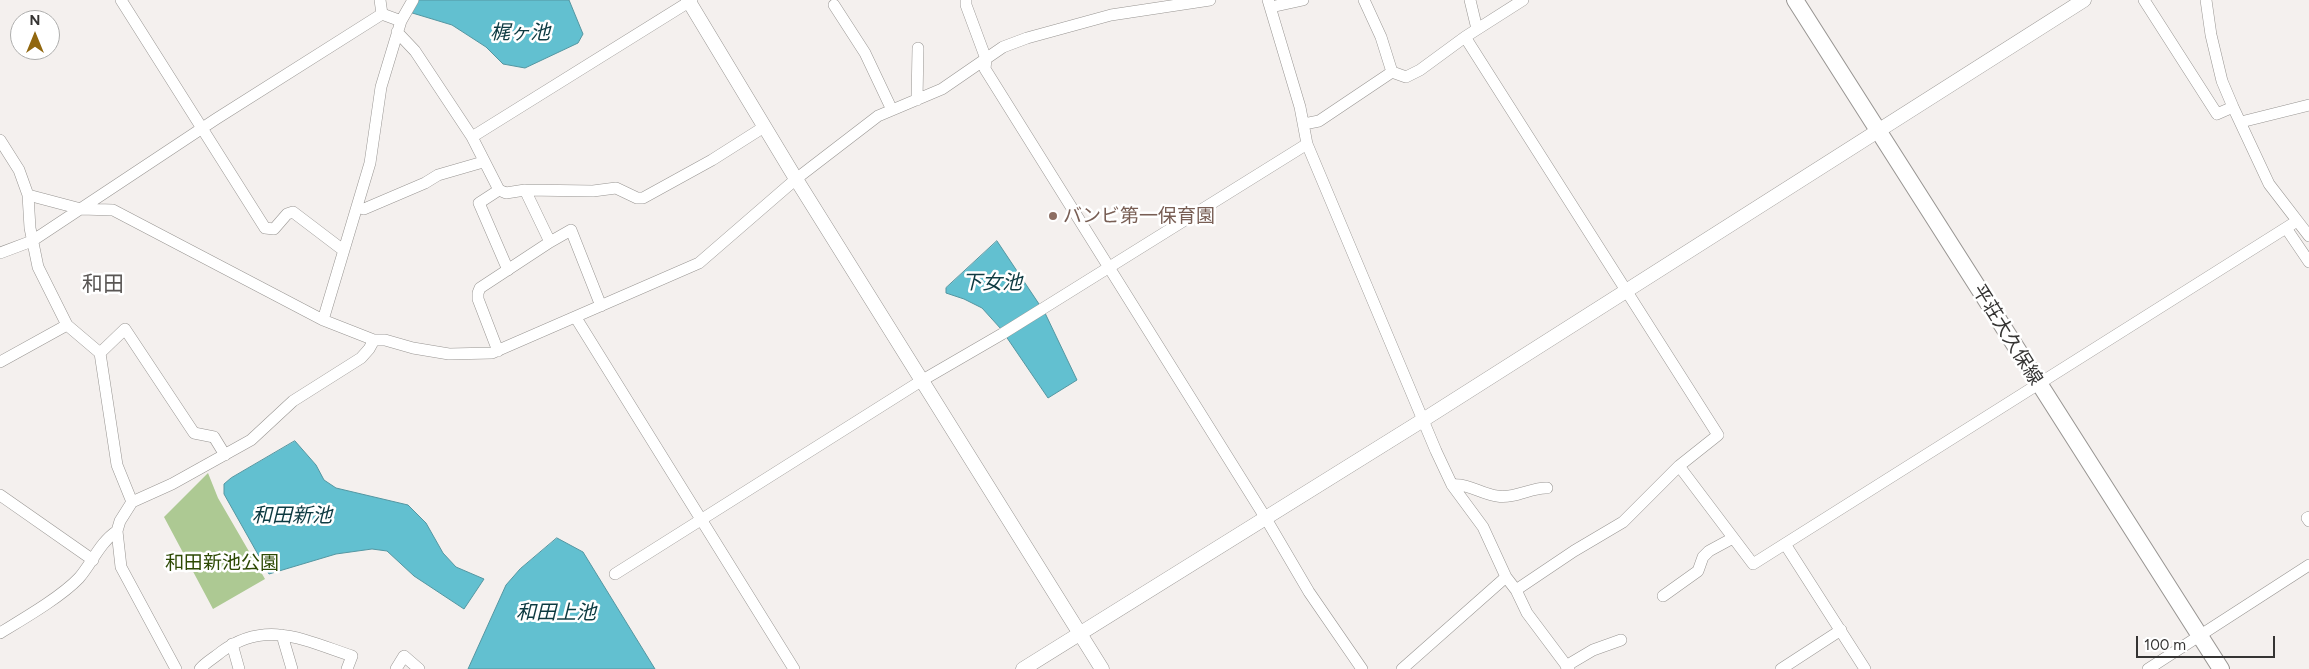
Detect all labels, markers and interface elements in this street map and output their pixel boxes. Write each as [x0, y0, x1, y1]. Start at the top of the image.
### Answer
north arrow [10, 10, 60, 60]
text: N [30, 12, 40, 29]
water label: 梶ヶ池 [490, 21, 550, 45]
place label: バンビ第一保育園 [1063, 205, 1215, 227]
marker: バンビ第一保育園 [1047, 210, 1059, 222]
water label: 下女池 [962, 271, 1022, 295]
district label: 和田 [82, 272, 124, 298]
street label: 平荘大久保線 [1967, 281, 2047, 389]
water label: 和田新池 [252, 504, 332, 528]
park label: 和田新池公園 [165, 552, 279, 574]
water label: 和田上池 [516, 601, 596, 625]
scale bar [2139, 626, 2278, 658]
text: 100 m [2144, 636, 2186, 654]

